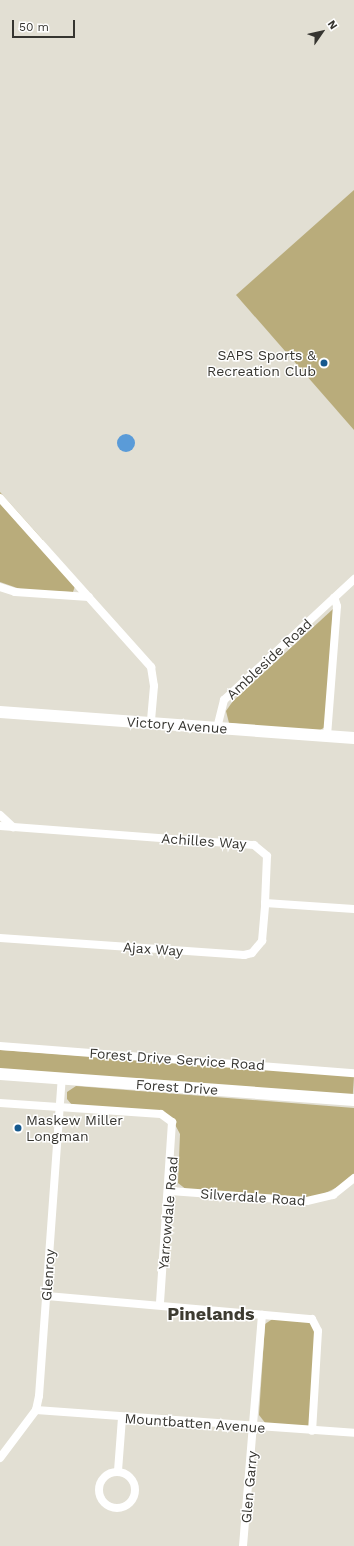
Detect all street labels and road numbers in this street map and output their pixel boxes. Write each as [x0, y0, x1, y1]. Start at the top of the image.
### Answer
street label: Ambleside Road [223, 615, 315, 703]
street label: Victory Avenue [125, 713, 229, 737]
street label: Achilles Way [161, 830, 247, 852]
street label: Ajax Way [122, 939, 184, 959]
street label: Forest Drive Service Road [89, 1044, 265, 1074]
street label: Forest Drive [135, 1076, 219, 1098]
street label: Yarrowdale Road [155, 1156, 181, 1270]
street label: Silverdale Road [200, 1185, 306, 1209]
street label: Glenroy [38, 1248, 58, 1302]
street label: Mountbatten Avenue [124, 1410, 266, 1436]
street label: Glen Garry [237, 1450, 261, 1524]

